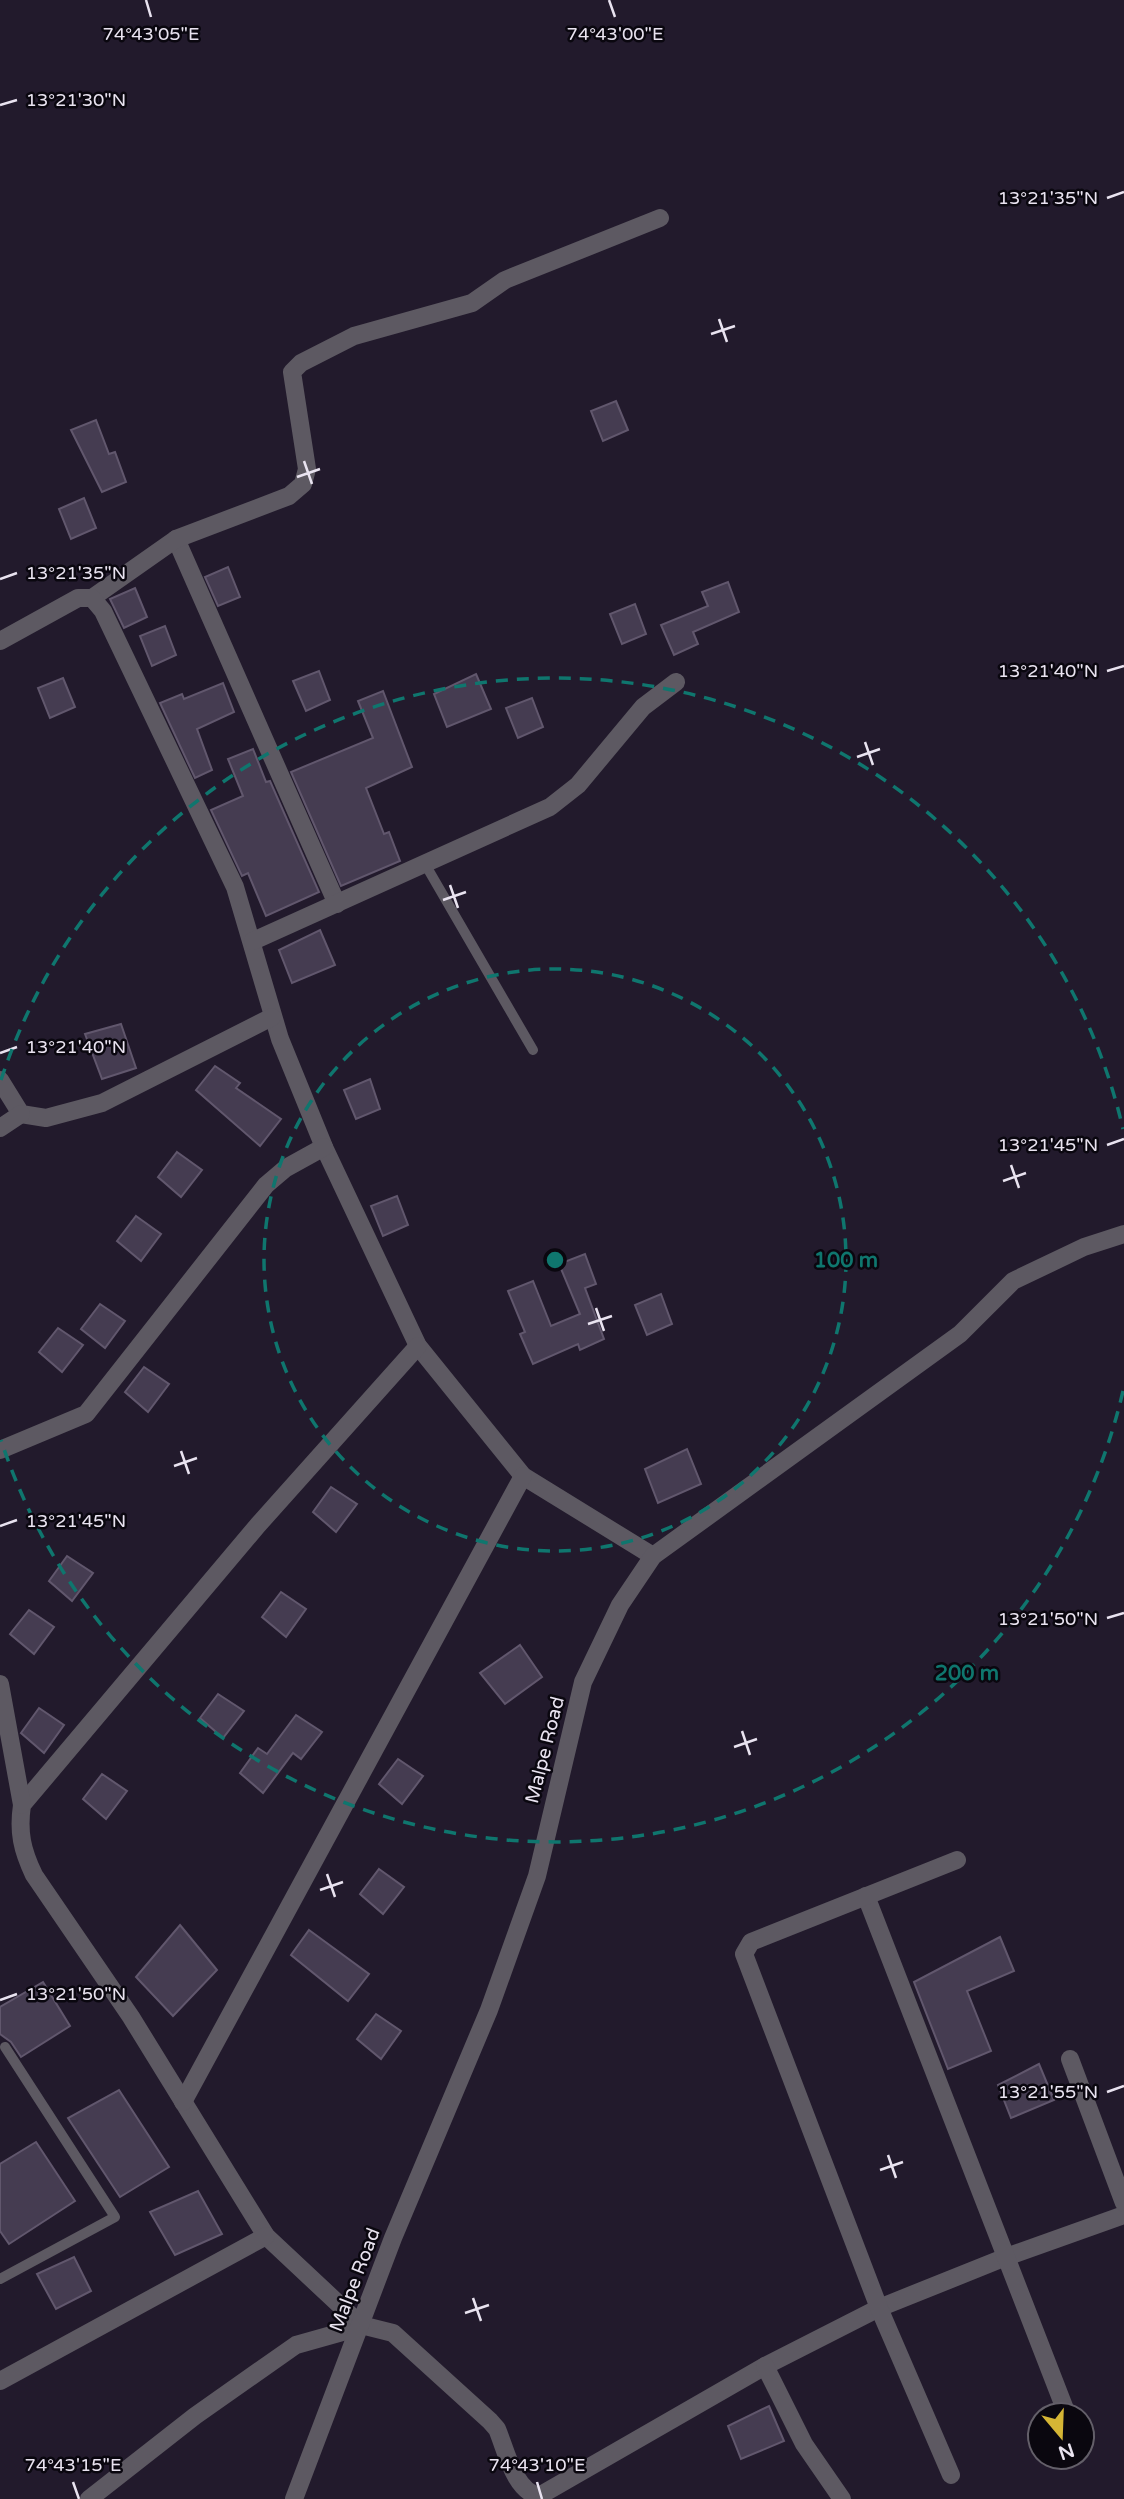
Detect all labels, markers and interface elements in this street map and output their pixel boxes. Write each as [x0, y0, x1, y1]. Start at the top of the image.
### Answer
text: 74°43'05"E [103, 23, 199, 45]
text: 74°43'00"E [567, 23, 663, 45]
text: 13°21'30"N [26, 89, 126, 111]
text: 13°21'35"N [998, 187, 1098, 209]
text: 13°21'35"N [26, 562, 126, 584]
text: 13°21'40"N [998, 660, 1098, 682]
text: 13°21'40"N [26, 1036, 126, 1058]
text: 13°21'45"N [998, 1134, 1098, 1156]
centre of rings [543, 1248, 567, 1272]
text: 100 m [814, 1248, 878, 1273]
text: 13°21'45"N [26, 1510, 126, 1532]
text: 13°21'50"N [998, 1608, 1098, 1630]
text: 200 m [935, 1661, 999, 1686]
street label: Malpe Road [521, 1694, 569, 1806]
text: 13°21'50"N [26, 1983, 126, 2005]
text: 13°21'55"N [998, 2081, 1098, 2103]
street label: Malpe Road [325, 2225, 385, 2335]
north arrow [1026, 2401, 1096, 2471]
text: N [1055, 2438, 1077, 2464]
text: 74°43'15"E [25, 2454, 121, 2476]
text: 74°43'10"E [489, 2454, 585, 2476]

